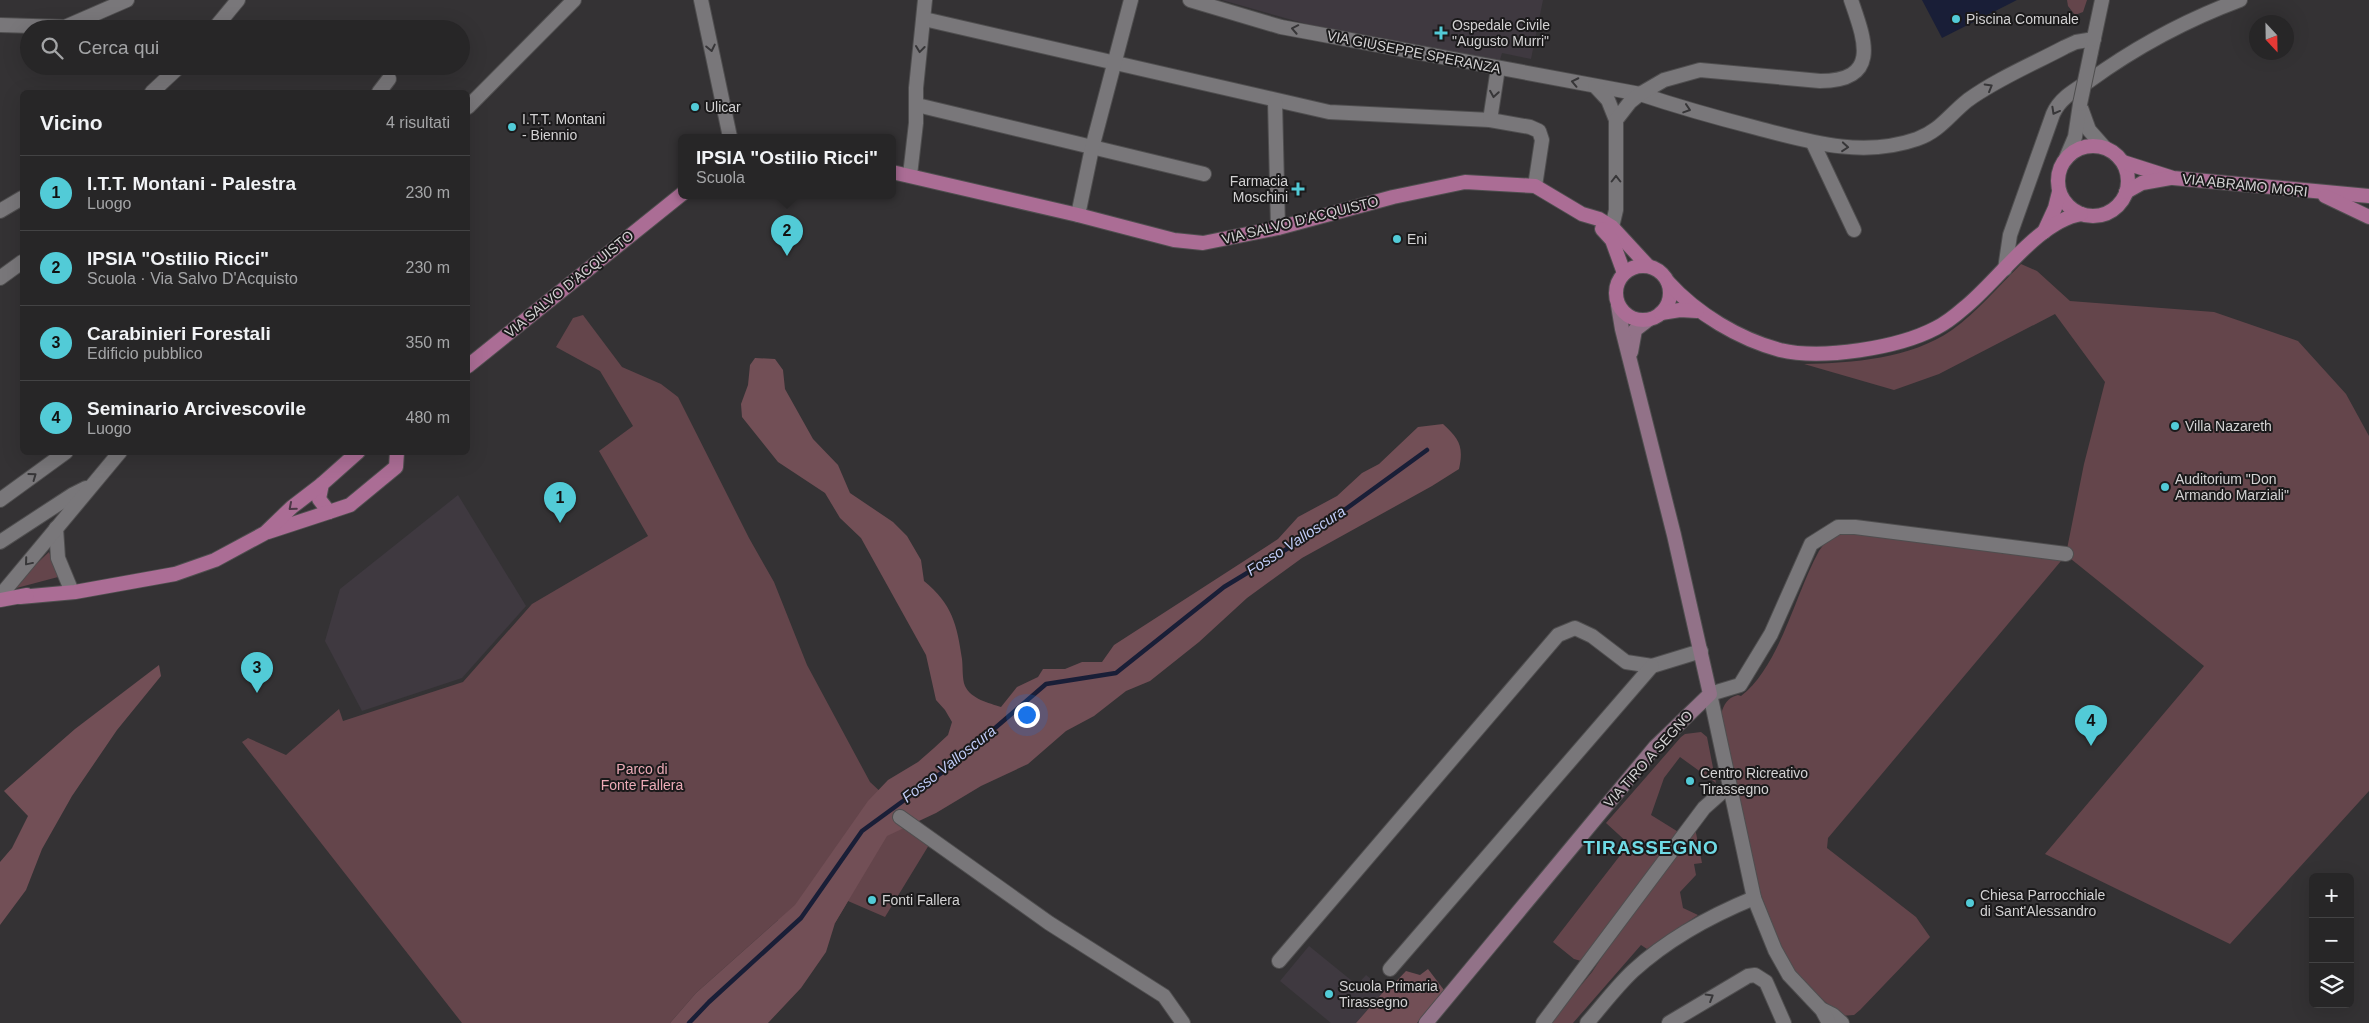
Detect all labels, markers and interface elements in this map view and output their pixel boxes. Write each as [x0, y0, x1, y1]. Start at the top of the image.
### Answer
place label: Piscina Comunale [1966, 11, 2079, 27]
marker: Piscina Comunale [1950, 13, 1962, 25]
north arrow [2249, 15, 2294, 60]
place label: Ospedale Civile "Augusto Murri" [1452, 17, 1550, 49]
search box [20, 20, 470, 75]
one-way arrow [1291, 25, 1300, 35]
marker: Ospedale Civile "Augusto Murri" [1434, 26, 1448, 40]
street label: VIA GIUSEPPE SPERANZA [1326, 27, 1503, 77]
icon: search [38, 34, 66, 62]
text: Cerca qui [78, 37, 159, 58]
one-way arrow [705, 43, 716, 52]
one-way arrow [915, 45, 926, 53]
one-way arrow [1571, 77, 1580, 88]
one-way arrow [1983, 84, 1992, 94]
one-way arrow [1489, 90, 1499, 99]
place label: Ulicar [705, 99, 741, 115]
marker: Ulicar [689, 101, 701, 113]
one-way arrow [1682, 104, 1690, 114]
one-way arrow [2051, 105, 2061, 114]
text: Vicino [40, 111, 103, 134]
place label: I.T.T. Montani - Biennio [522, 111, 605, 143]
text: 4 risultati [386, 114, 450, 131]
marker: I.T.T. Montani - Biennio [506, 121, 518, 133]
popup [678, 134, 896, 199]
one-way arrow [1841, 141, 1849, 152]
text: IPSIA "Ostilio Ricci" [696, 147, 878, 168]
text: Scuola [696, 169, 745, 186]
street label: VIA ABRAMO MORI [2181, 170, 2309, 200]
text: I.T.T. Montani - Palestra [87, 173, 296, 194]
place label: Farmacia Moschini [1230, 173, 1288, 205]
one-way arrow [1611, 175, 1621, 182]
marker: Farmacia Moschini [1292, 183, 1304, 195]
text: 1 [52, 184, 60, 201]
text: 230 m [406, 184, 450, 201]
street label: VIA SALVO D'ACQUISTO [1220, 193, 1380, 247]
text: Luogo [87, 195, 132, 212]
pin: 2 [771, 215, 803, 256]
street label: VIA SALVO D'ACQUISTO [501, 227, 637, 341]
place label: Eni [1407, 231, 1427, 247]
marker: Eni [1391, 233, 1403, 245]
text: IPSIA "Ostilio Ricci" [87, 248, 269, 269]
text: 2 [52, 259, 60, 276]
text: 230 m [406, 259, 450, 276]
text: Scuola · Via Salvo D'Acquisto [87, 270, 298, 287]
text: Carabinieri Forestali [87, 323, 271, 344]
text: 3 [52, 334, 60, 351]
text: 350 m [406, 334, 450, 351]
text: Edificio pubblico [87, 345, 203, 362]
text: Seminario Arcivescovile [87, 398, 306, 419]
text: 4 [52, 409, 60, 426]
text: 480 m [406, 409, 450, 426]
place label: Villa Nazareth [2185, 418, 2272, 434]
text: Luogo [87, 420, 132, 437]
marker: Villa Nazareth [2169, 420, 2181, 432]
place label: Auditorium "Don Armando Marziali" [2175, 471, 2289, 503]
one-way arrow [27, 474, 36, 482]
marker: Auditorium "Don Armando Marziali" [2159, 481, 2171, 493]
pin: 1 [544, 482, 576, 523]
one-way arrow [289, 501, 298, 510]
water label: Fosso Valloscura [1243, 502, 1348, 579]
one-way arrow [25, 557, 34, 566]
pin: 3 [241, 652, 273, 693]
your location [1014, 702, 1040, 728]
pin: 4 [2075, 705, 2107, 746]
street label: VIA TIRO A SEGNO [1600, 707, 1696, 811]
water label: Fosso Valloscura [898, 722, 999, 806]
park label: Parco di Fonte Fallera [601, 761, 683, 793]
place label: Centro Ricreativo Tirassegno [1700, 765, 1808, 797]
marker: Centro Ricreativo Tirassegno [1684, 775, 1696, 787]
district label: TIRASSEGNO [1583, 837, 1719, 858]
map controls [2309, 873, 2354, 1008]
button: + [2309, 873, 2354, 918]
place label: Chiesa Parrocchiale di Sant'Alessandro [1980, 887, 2105, 919]
place label: Fonti Fallera [882, 892, 960, 908]
marker: Fonti Fallera [866, 894, 878, 906]
marker: Chiesa Parrocchiale di Sant'Alessandro [1964, 897, 1976, 909]
button: − [2309, 918, 2354, 963]
button: layers [2309, 963, 2354, 1008]
place label: Scuola Primaria Tirassegno [1339, 978, 1438, 1010]
marker: Scuola Primaria Tirassegno [1323, 988, 1335, 1000]
one-way arrow [1705, 994, 1714, 1004]

